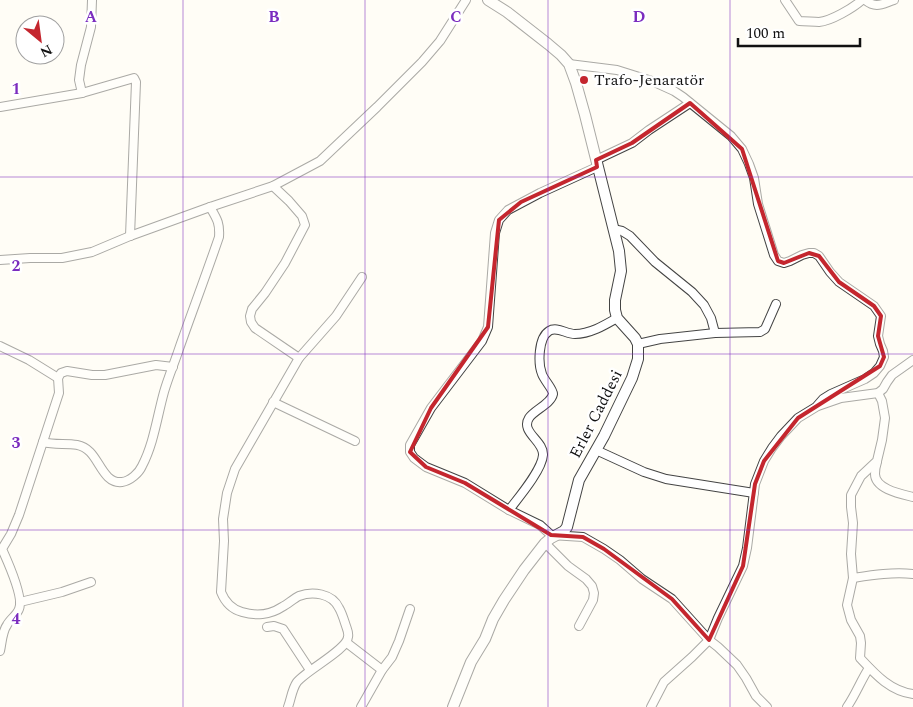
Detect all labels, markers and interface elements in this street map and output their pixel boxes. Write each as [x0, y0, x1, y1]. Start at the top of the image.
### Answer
text: A [85, 5, 98, 29]
text: B [268, 5, 280, 29]
text: C [450, 5, 462, 29]
text: D [633, 5, 646, 29]
north arrow [15, 15, 65, 65]
scale bar [738, 15, 860, 47]
text: 100 m [746, 22, 785, 45]
text: N [36, 39, 56, 63]
place label: Trafo-Jenaratör [594, 68, 704, 92]
marker: Trafo-Jenaratör [578, 74, 590, 86]
text: 1 [12, 77, 20, 101]
text: 2 [12, 254, 21, 278]
street label: Erler Caddesi [563, 366, 629, 462]
text: 3 [12, 431, 21, 455]
text: 4 [12, 607, 21, 631]

